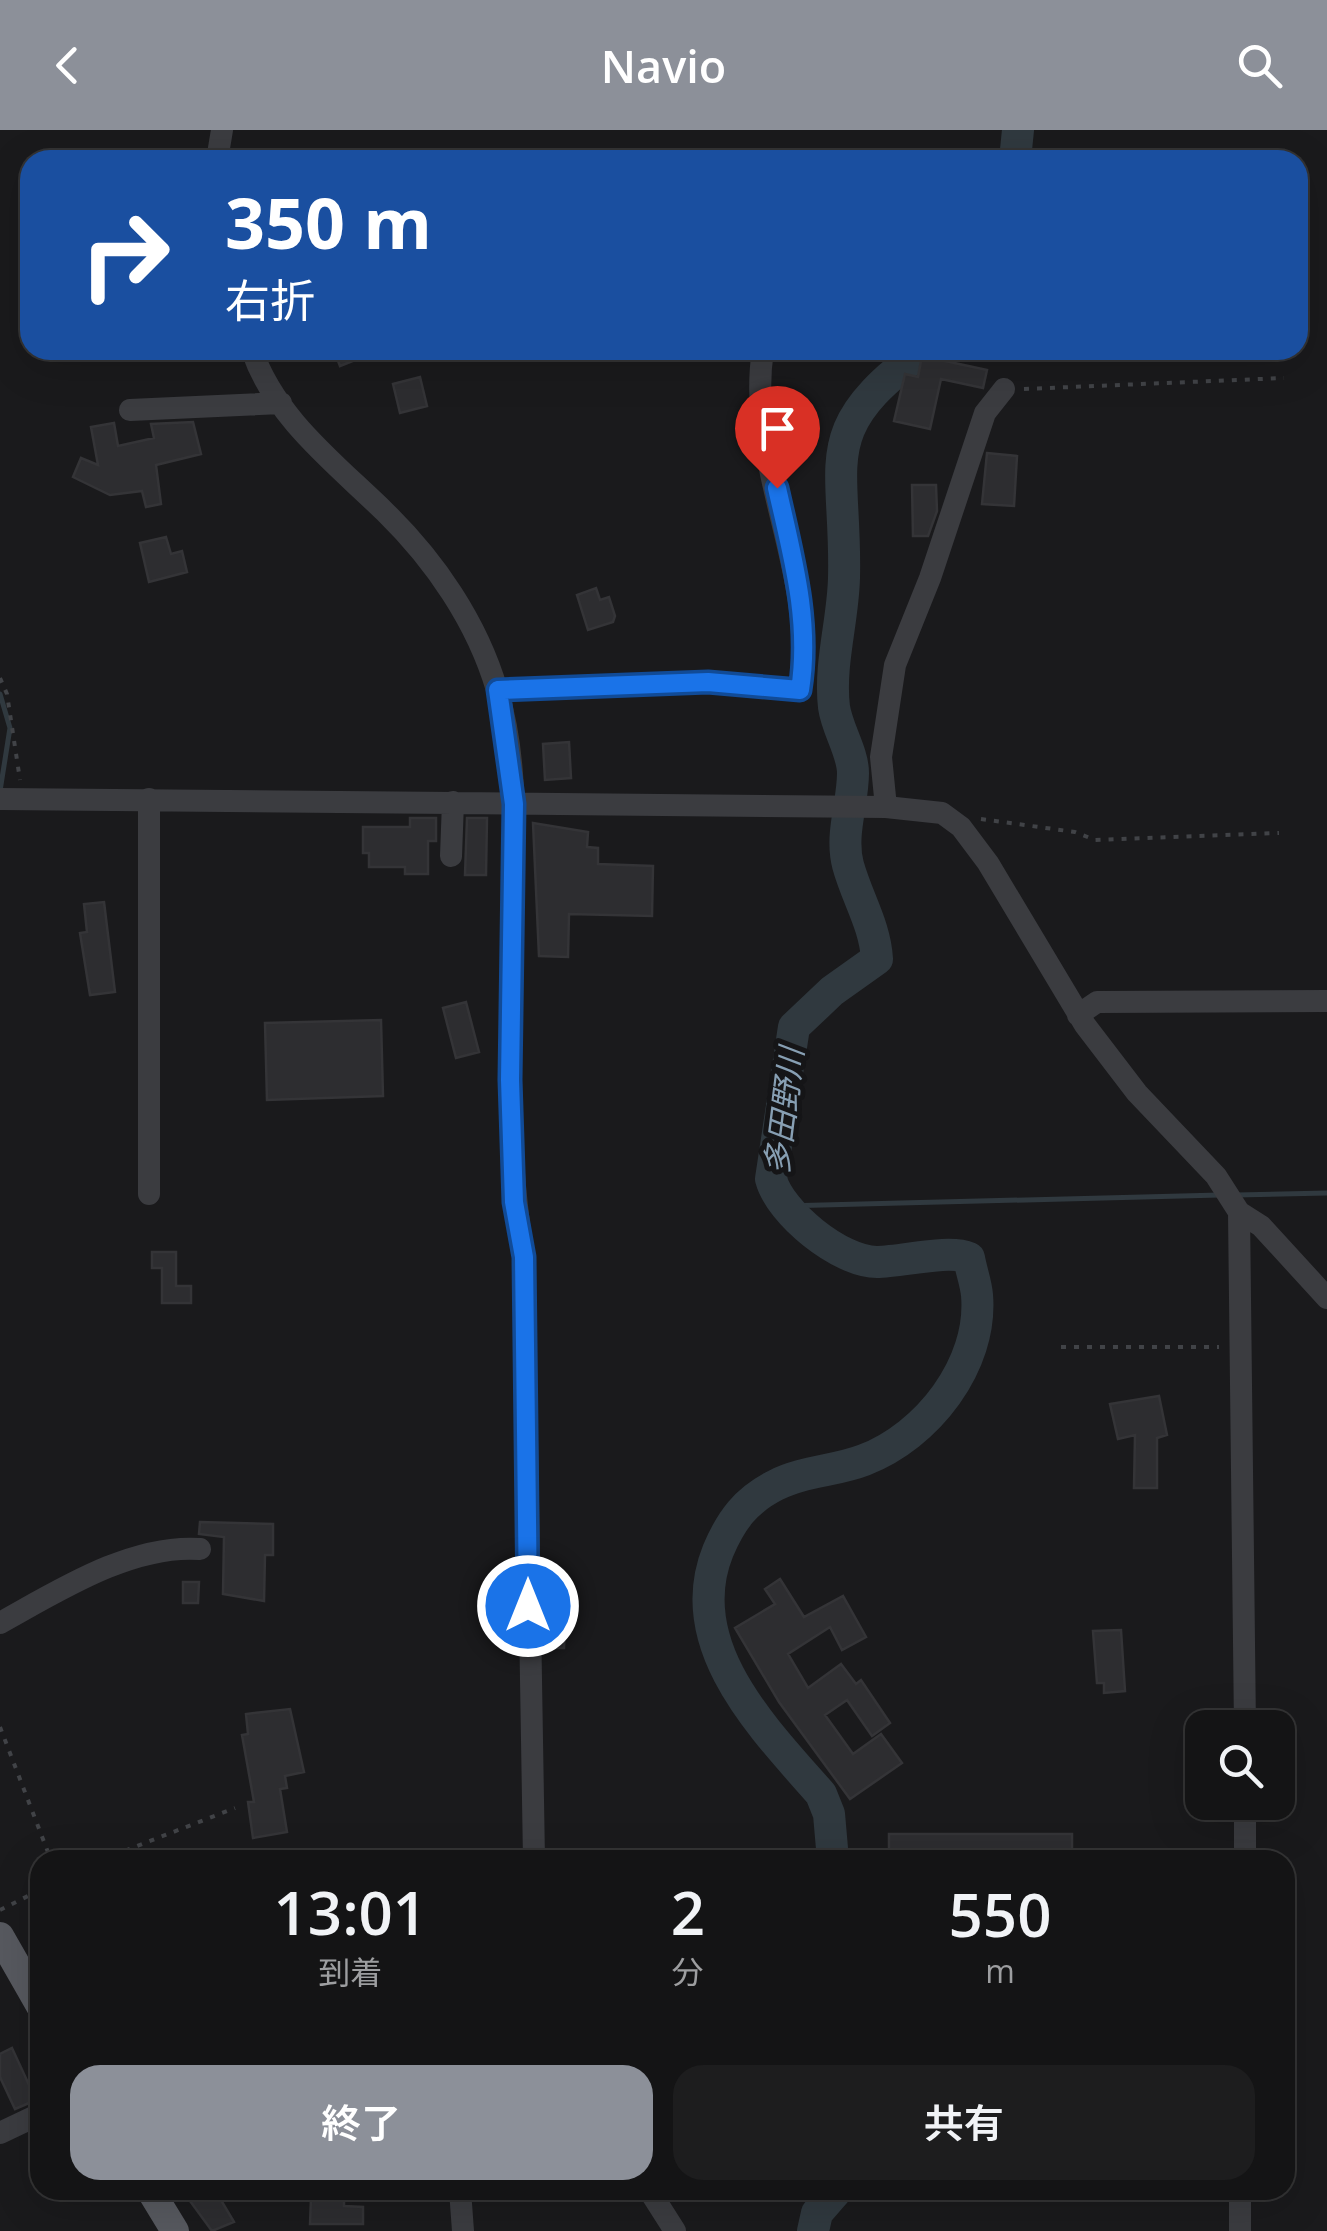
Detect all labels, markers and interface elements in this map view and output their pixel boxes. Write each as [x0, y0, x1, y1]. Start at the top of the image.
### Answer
text: Navio [601, 35, 726, 96]
icon: back [40, 38, 95, 93]
icon: search [1232, 38, 1287, 93]
text: 350 m [225, 174, 432, 270]
icon: right [60, 190, 190, 320]
text: 右折 [225, 269, 315, 330]
pin [735, 386, 820, 489]
icon: arrive [750, 401, 805, 456]
water label: 多田野川 [754, 1042, 813, 1177]
position arrow [476, 1554, 580, 1658]
map controls [1185, 1710, 1295, 1820]
button: search [1185, 1710, 1295, 1820]
text: 13:01 [274, 1871, 427, 1953]
text: 2 [671, 1871, 705, 1953]
text: 550 [949, 1873, 1051, 1955]
text: m [985, 1949, 1015, 1992]
text: 到着 [318, 1950, 382, 1993]
text: 分 [672, 1950, 704, 1993]
button: 終了 [70, 2065, 653, 2180]
button: 共有 [673, 2065, 1255, 2180]

